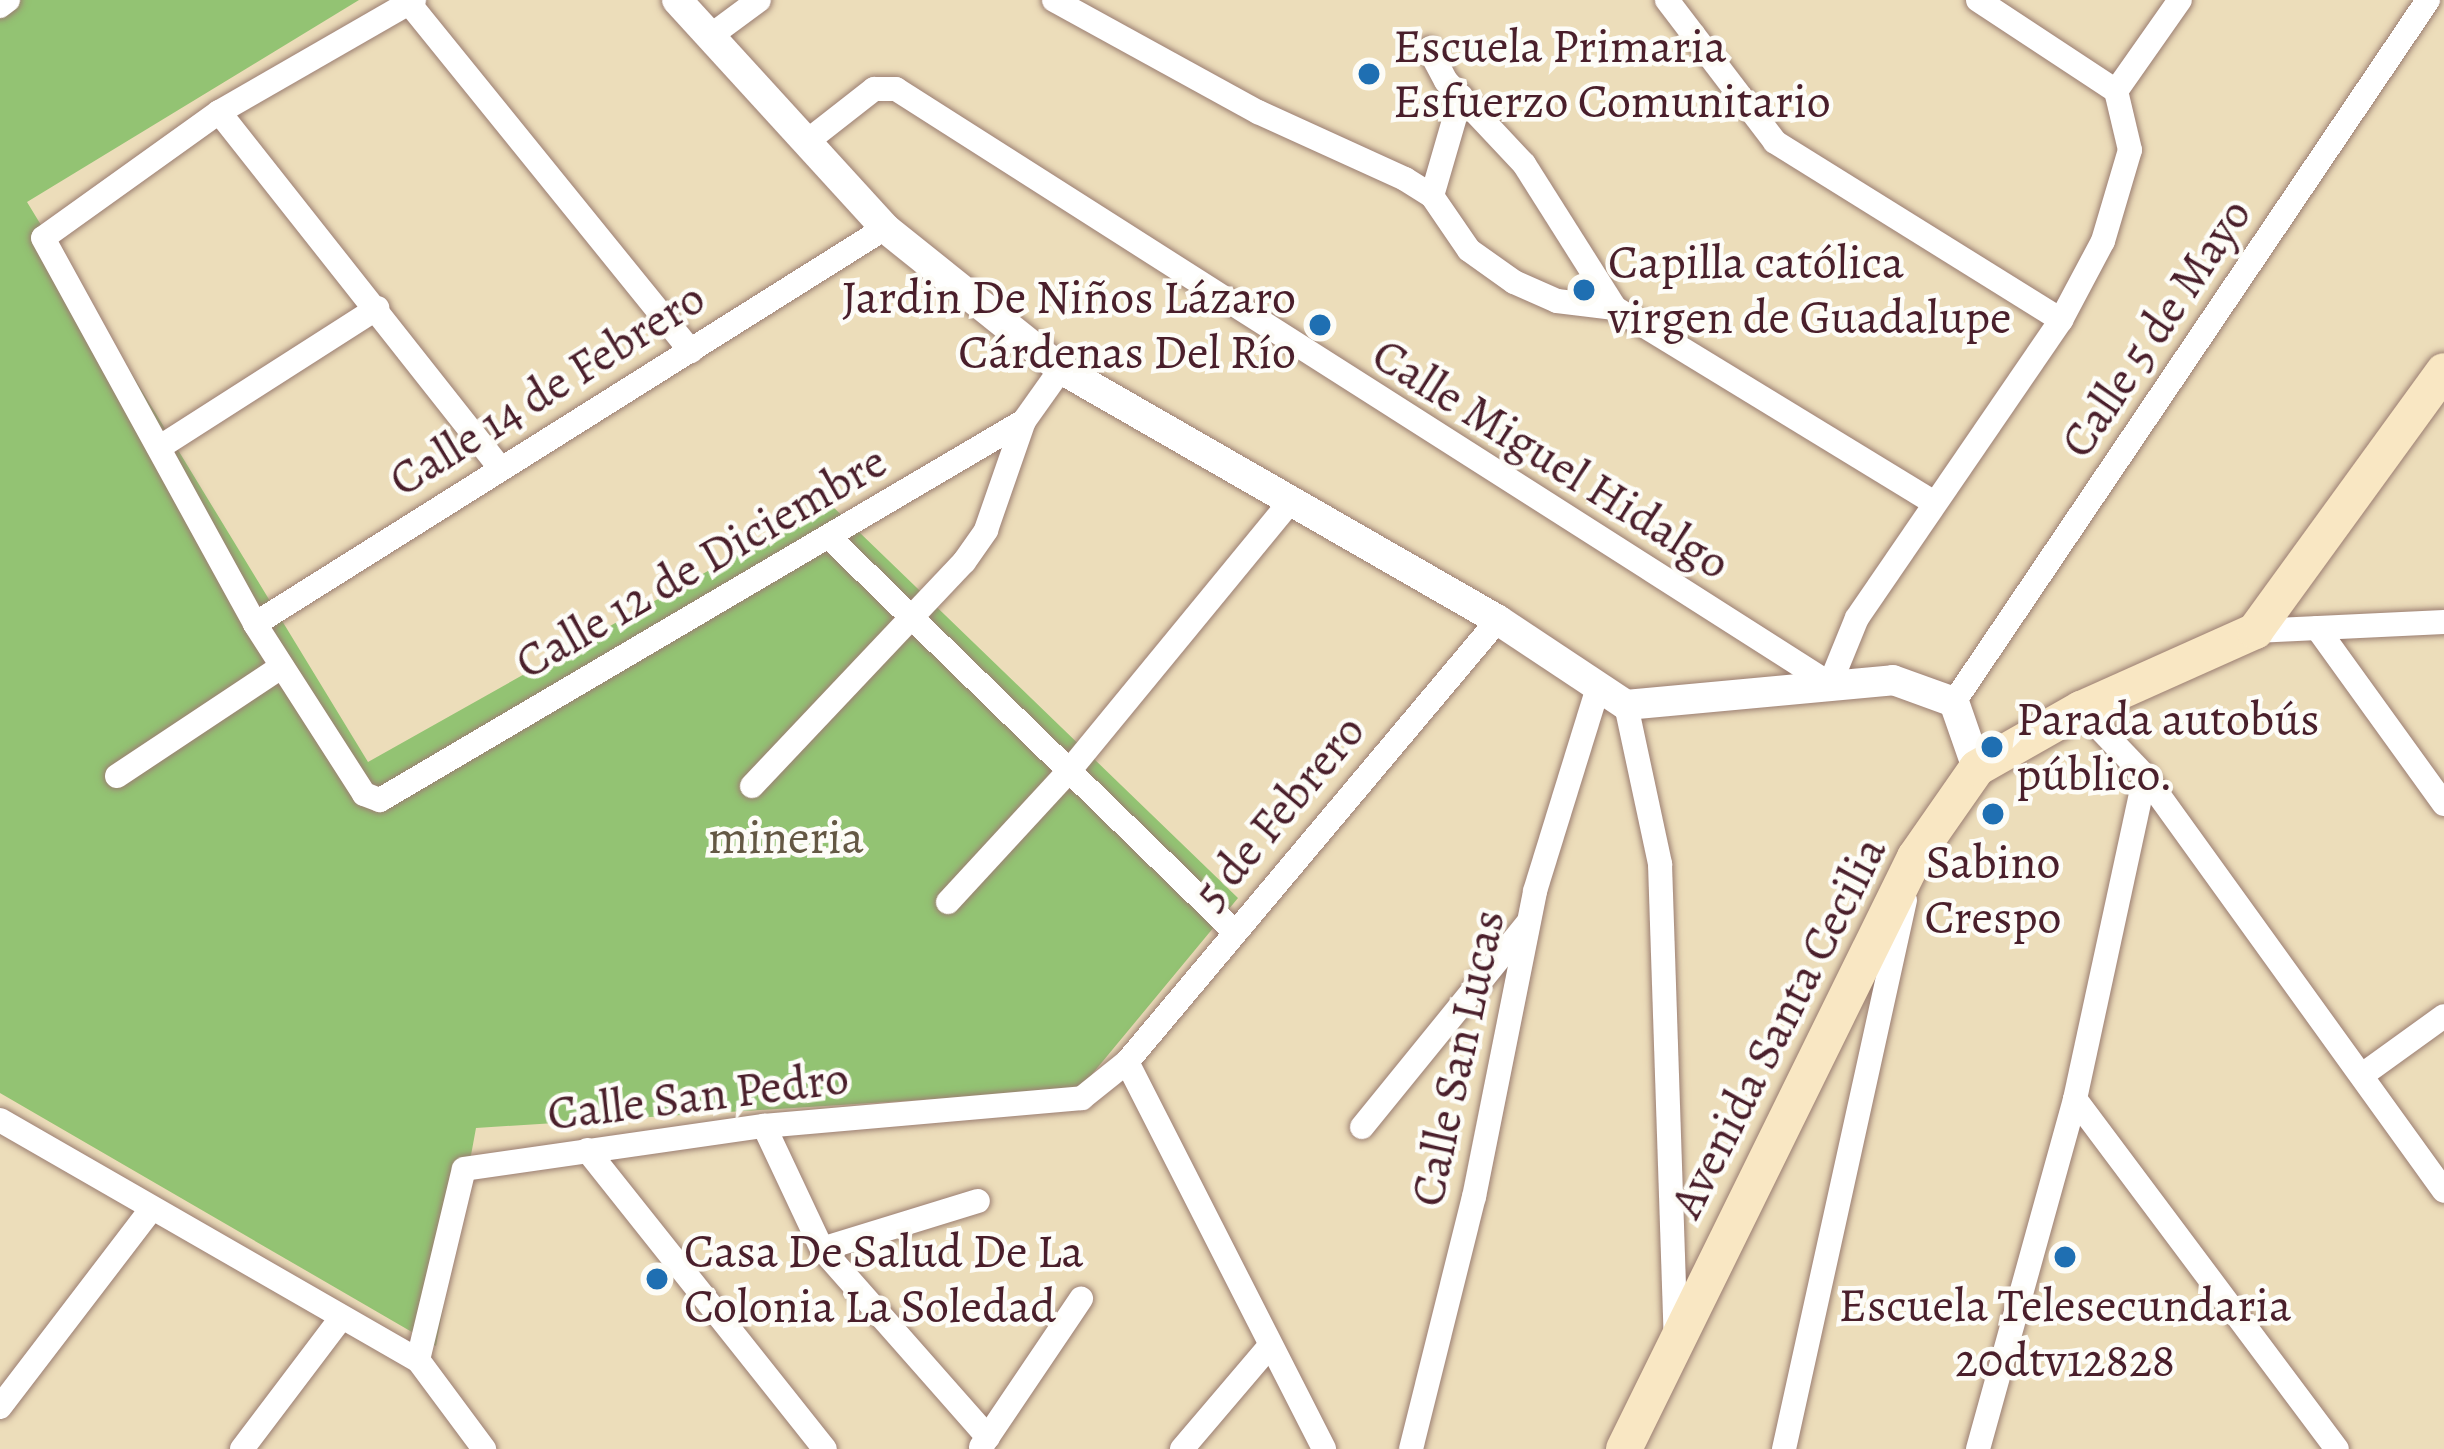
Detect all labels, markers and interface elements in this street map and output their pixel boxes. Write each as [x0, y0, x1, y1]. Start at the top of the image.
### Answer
place label: Escuela Primaria Esfuerzo Comunitario [1393, 17, 1831, 130]
marker: Escuela Primaria Esfuerzo Comunitario [1356, 61, 1382, 87]
street label: Calle 5 de Mayo [2048, 188, 2264, 468]
place label: Capilla católica virgen de Guadalupe [1608, 233, 2011, 346]
place label: Jardin De Niños Lázaro Cárdenas Del Río [841, 268, 1296, 381]
street label: Calle 14 de Febrero [379, 269, 715, 509]
marker: Capilla católica virgen de Guadalupe [1571, 277, 1597, 303]
marker: Jardin De Niños Lázaro Cárdenas Del Río [1307, 312, 1333, 338]
street label: Calle Miguel Hidalgo [1362, 326, 1740, 592]
street label: Calle 12 de Diciembre [505, 432, 897, 692]
place label: Parada autobús público. [2016, 690, 2320, 803]
street label: 5 de Febrero [1181, 703, 1377, 921]
marker: Parada autobús público. [1979, 734, 2005, 760]
marker: Sabino Crespo [1980, 801, 2006, 827]
park label: mineria [708, 809, 864, 867]
street label: Avenida Santa Cecilia [1657, 827, 1899, 1227]
place label: Sabino Crespo [1924, 833, 2062, 946]
street label: Calle San Lucas [1399, 905, 1517, 1211]
street label: Calle San Pedro [544, 1049, 852, 1143]
place label: Casa De Salud De La Colonia La Soledad [684, 1222, 1084, 1335]
marker: Escuela Telesecundaria 20dtv12828 [2052, 1244, 2078, 1270]
marker: Casa De Salud De La Colonia La Soledad [641, 1263, 673, 1295]
place label: Escuela Telesecundaria 20dtv12828 [1839, 1276, 2291, 1389]

